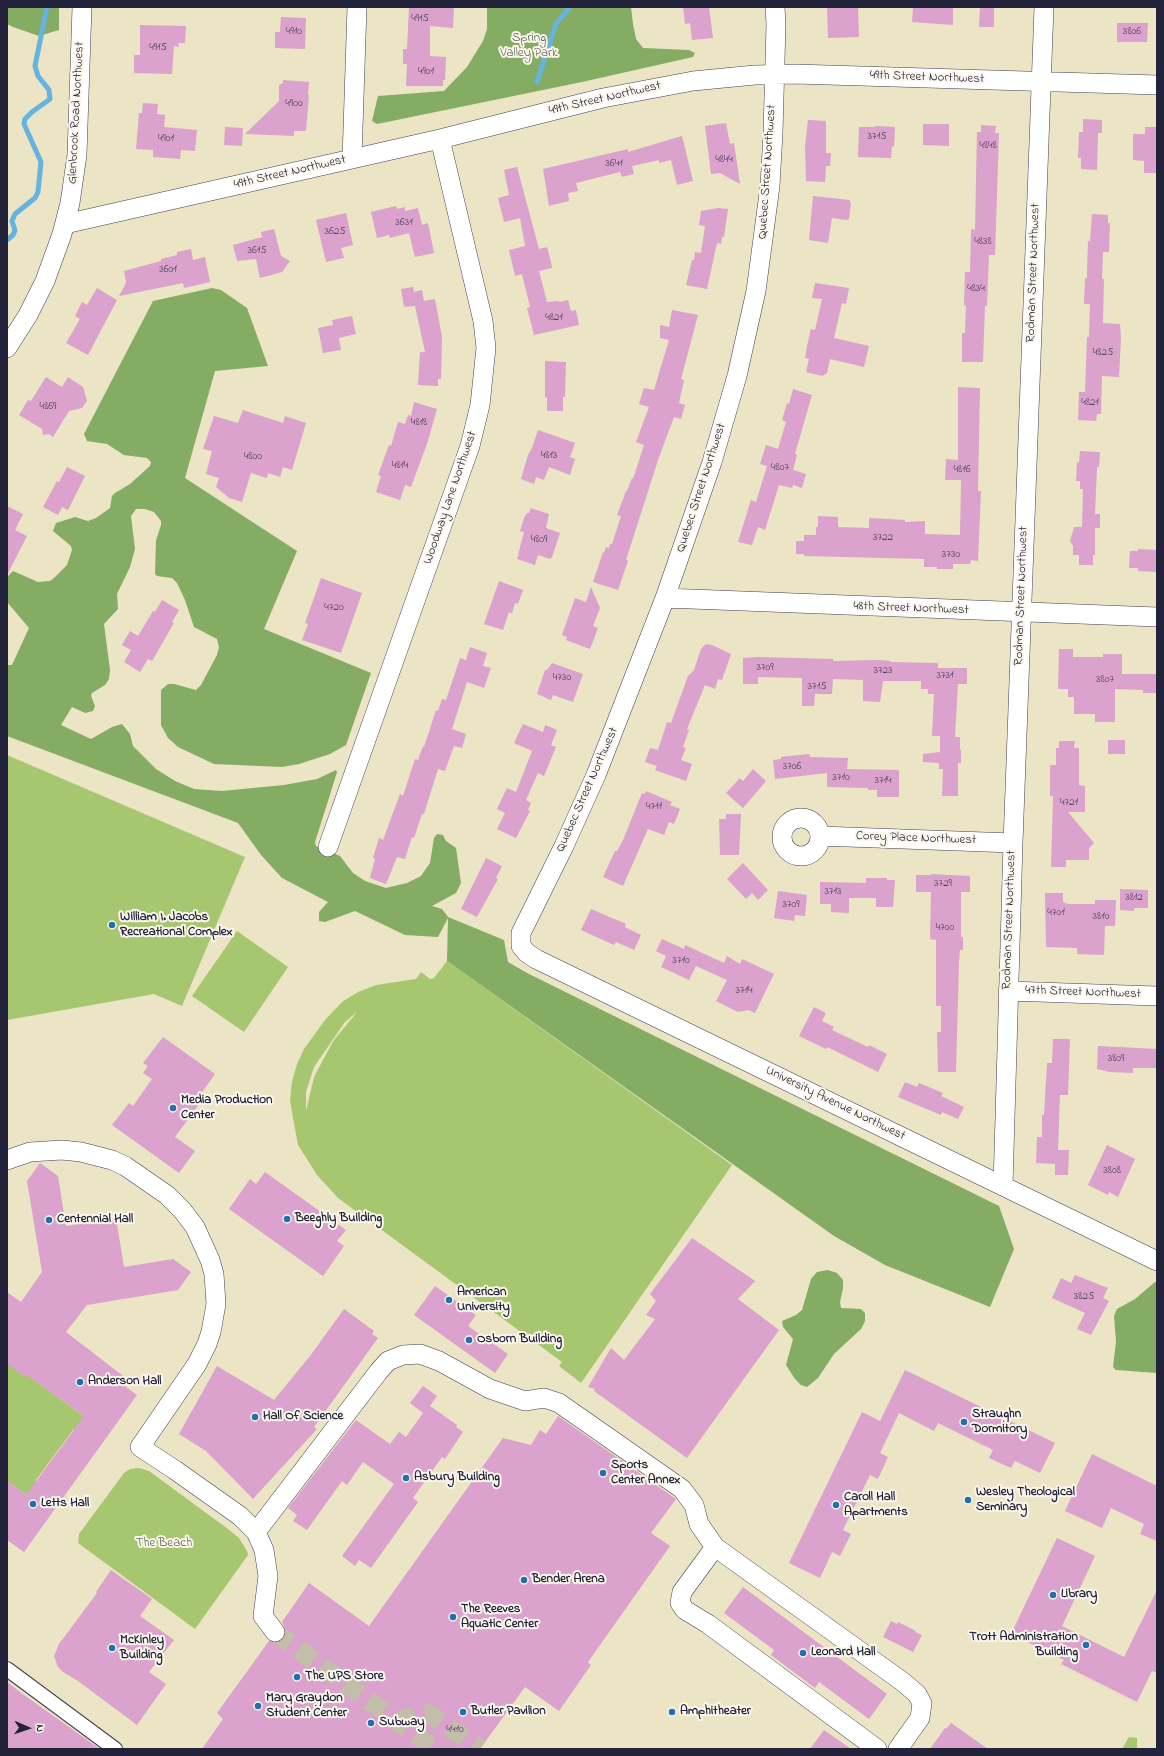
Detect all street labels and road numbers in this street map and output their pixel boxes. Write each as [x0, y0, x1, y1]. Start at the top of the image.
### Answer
street label: Glenbrook Road Northwest [65, 41, 89, 185]
street label: 49th Street Northwest [870, 68, 984, 88]
street label: 49th Street Northwest [547, 79, 663, 119]
street label: Quebec Street Northwest [756, 104, 780, 240]
street label: 49th Street Northwest [232, 153, 348, 193]
street label: Rodman Street Northwest [1024, 203, 1044, 343]
street label: Quebec Street Northwest [674, 422, 730, 554]
street label: Woodway Lane Northwest [421, 429, 481, 567]
street label: Rodman Street Northwest [1012, 526, 1032, 666]
street label: 48th Street Northwest [853, 599, 969, 619]
street label: Quebec Street Northwest [553, 725, 623, 855]
street label: Corey Place Northwest [856, 829, 976, 849]
street label: Rodman Street Northwest [1000, 850, 1020, 990]
street label: 47th Street Northwest [1025, 983, 1141, 1003]
street label: University Avenue Northwest [763, 1063, 907, 1145]

